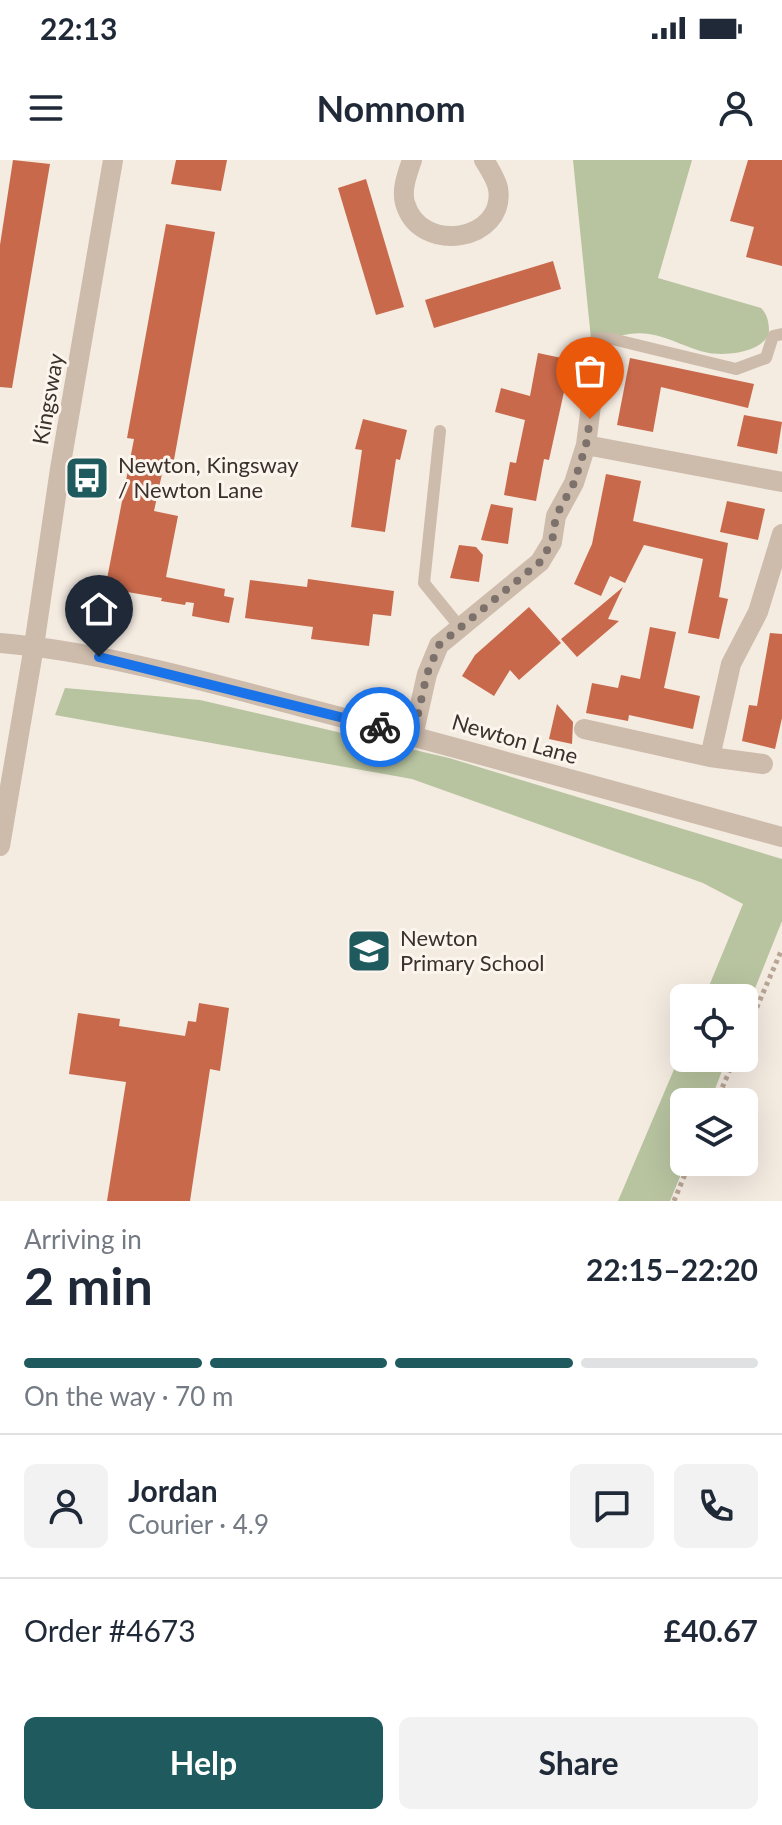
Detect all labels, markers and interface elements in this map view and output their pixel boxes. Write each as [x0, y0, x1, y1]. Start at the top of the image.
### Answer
text: 22:13 [40, 10, 117, 46]
icon: menu [24, 86, 68, 130]
text: Nomnom [316, 86, 466, 130]
icon: person [714, 86, 758, 130]
pin [556, 337, 624, 419]
icon: bag [568, 349, 612, 393]
street label: Kingsway [26, 350, 69, 447]
place label: Newton, Kingsway / Newton Lane [118, 451, 299, 503]
bus stop icon: Newton, Kingsway / Newton Lane [63, 454, 111, 502]
pin [65, 575, 133, 657]
icon: home [77, 587, 121, 631]
courier [340, 687, 420, 767]
icon: bike [358, 705, 402, 749]
street label: Newton Lane [449, 708, 581, 769]
place label: Newton Primary School [400, 924, 545, 976]
school or university icon: Newton Primary School [345, 927, 393, 975]
map controls [670, 984, 758, 1176]
button: locate [670, 984, 758, 1072]
button: layers [670, 1088, 758, 1176]
text: Arriving in [24, 1223, 142, 1255]
text: 22:15–22:20 [586, 1251, 758, 1287]
text: 2 min [24, 1254, 153, 1316]
text: On the way · 70 m [24, 1380, 233, 1412]
button: person [24, 1464, 108, 1548]
button: chat [570, 1464, 654, 1548]
button: phone [674, 1464, 758, 1548]
text: Jordan [128, 1472, 218, 1508]
text: Courier · 4.9 [128, 1508, 269, 1540]
text: Order #4673 [24, 1612, 196, 1648]
text: £40.67 [664, 1612, 758, 1648]
button: Help [24, 1717, 383, 1809]
button: Share [399, 1717, 758, 1809]

